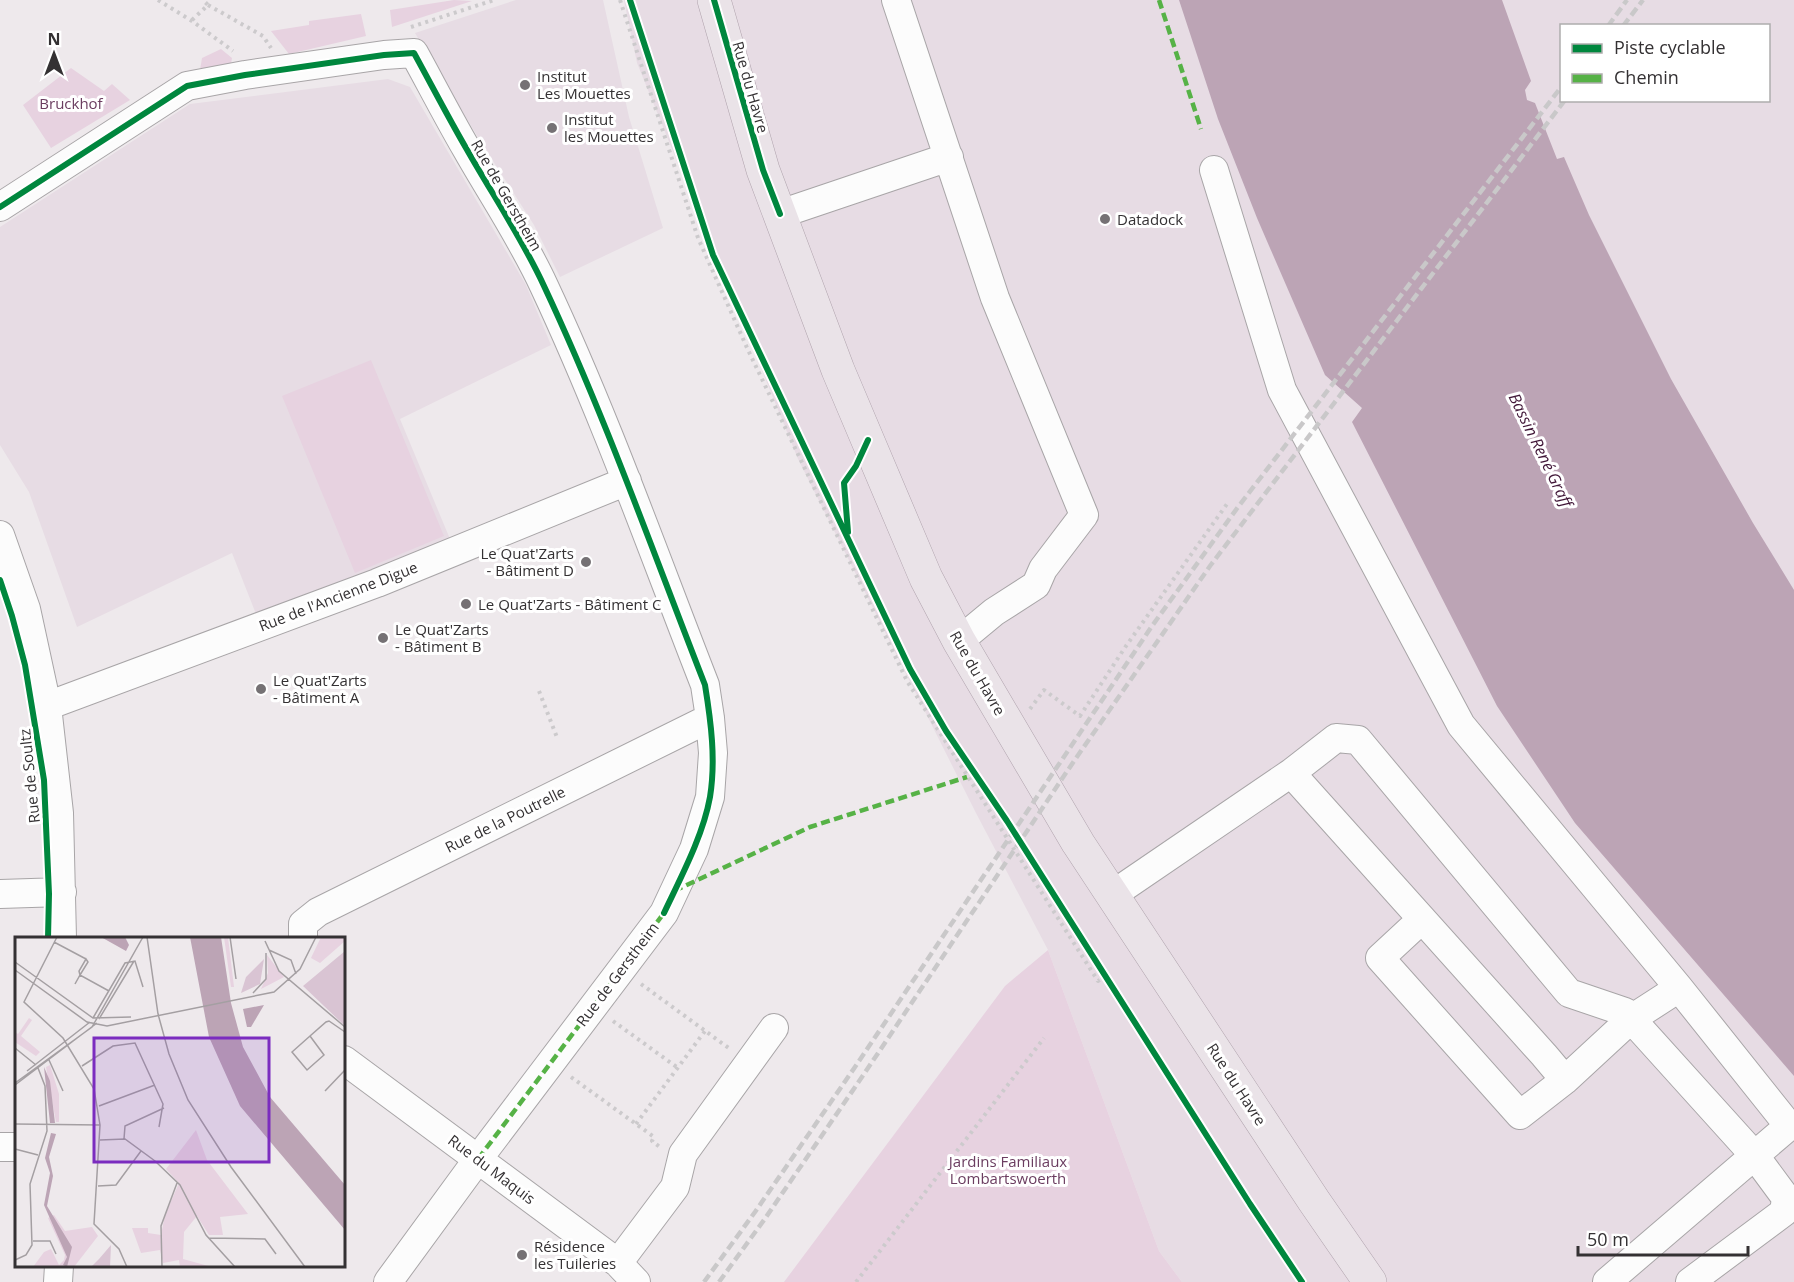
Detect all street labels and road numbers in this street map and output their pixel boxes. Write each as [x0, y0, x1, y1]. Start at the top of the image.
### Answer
street label: Rue du Havre [728, 39, 774, 135]
street label: Rue de Gerstheim [467, 136, 547, 254]
street label: Rue de l'Ancienne Digue [256, 556, 420, 636]
street label: Rue du Havre [946, 627, 1010, 719]
street label: Rue de Soultz [14, 728, 44, 824]
street label: Rue de la Poutrelle [442, 781, 568, 857]
street label: Rue de Gerstheim [571, 918, 663, 1030]
street label: Rue du Havre [1203, 1039, 1271, 1129]
street label: Rue du Maquis [444, 1130, 540, 1208]

